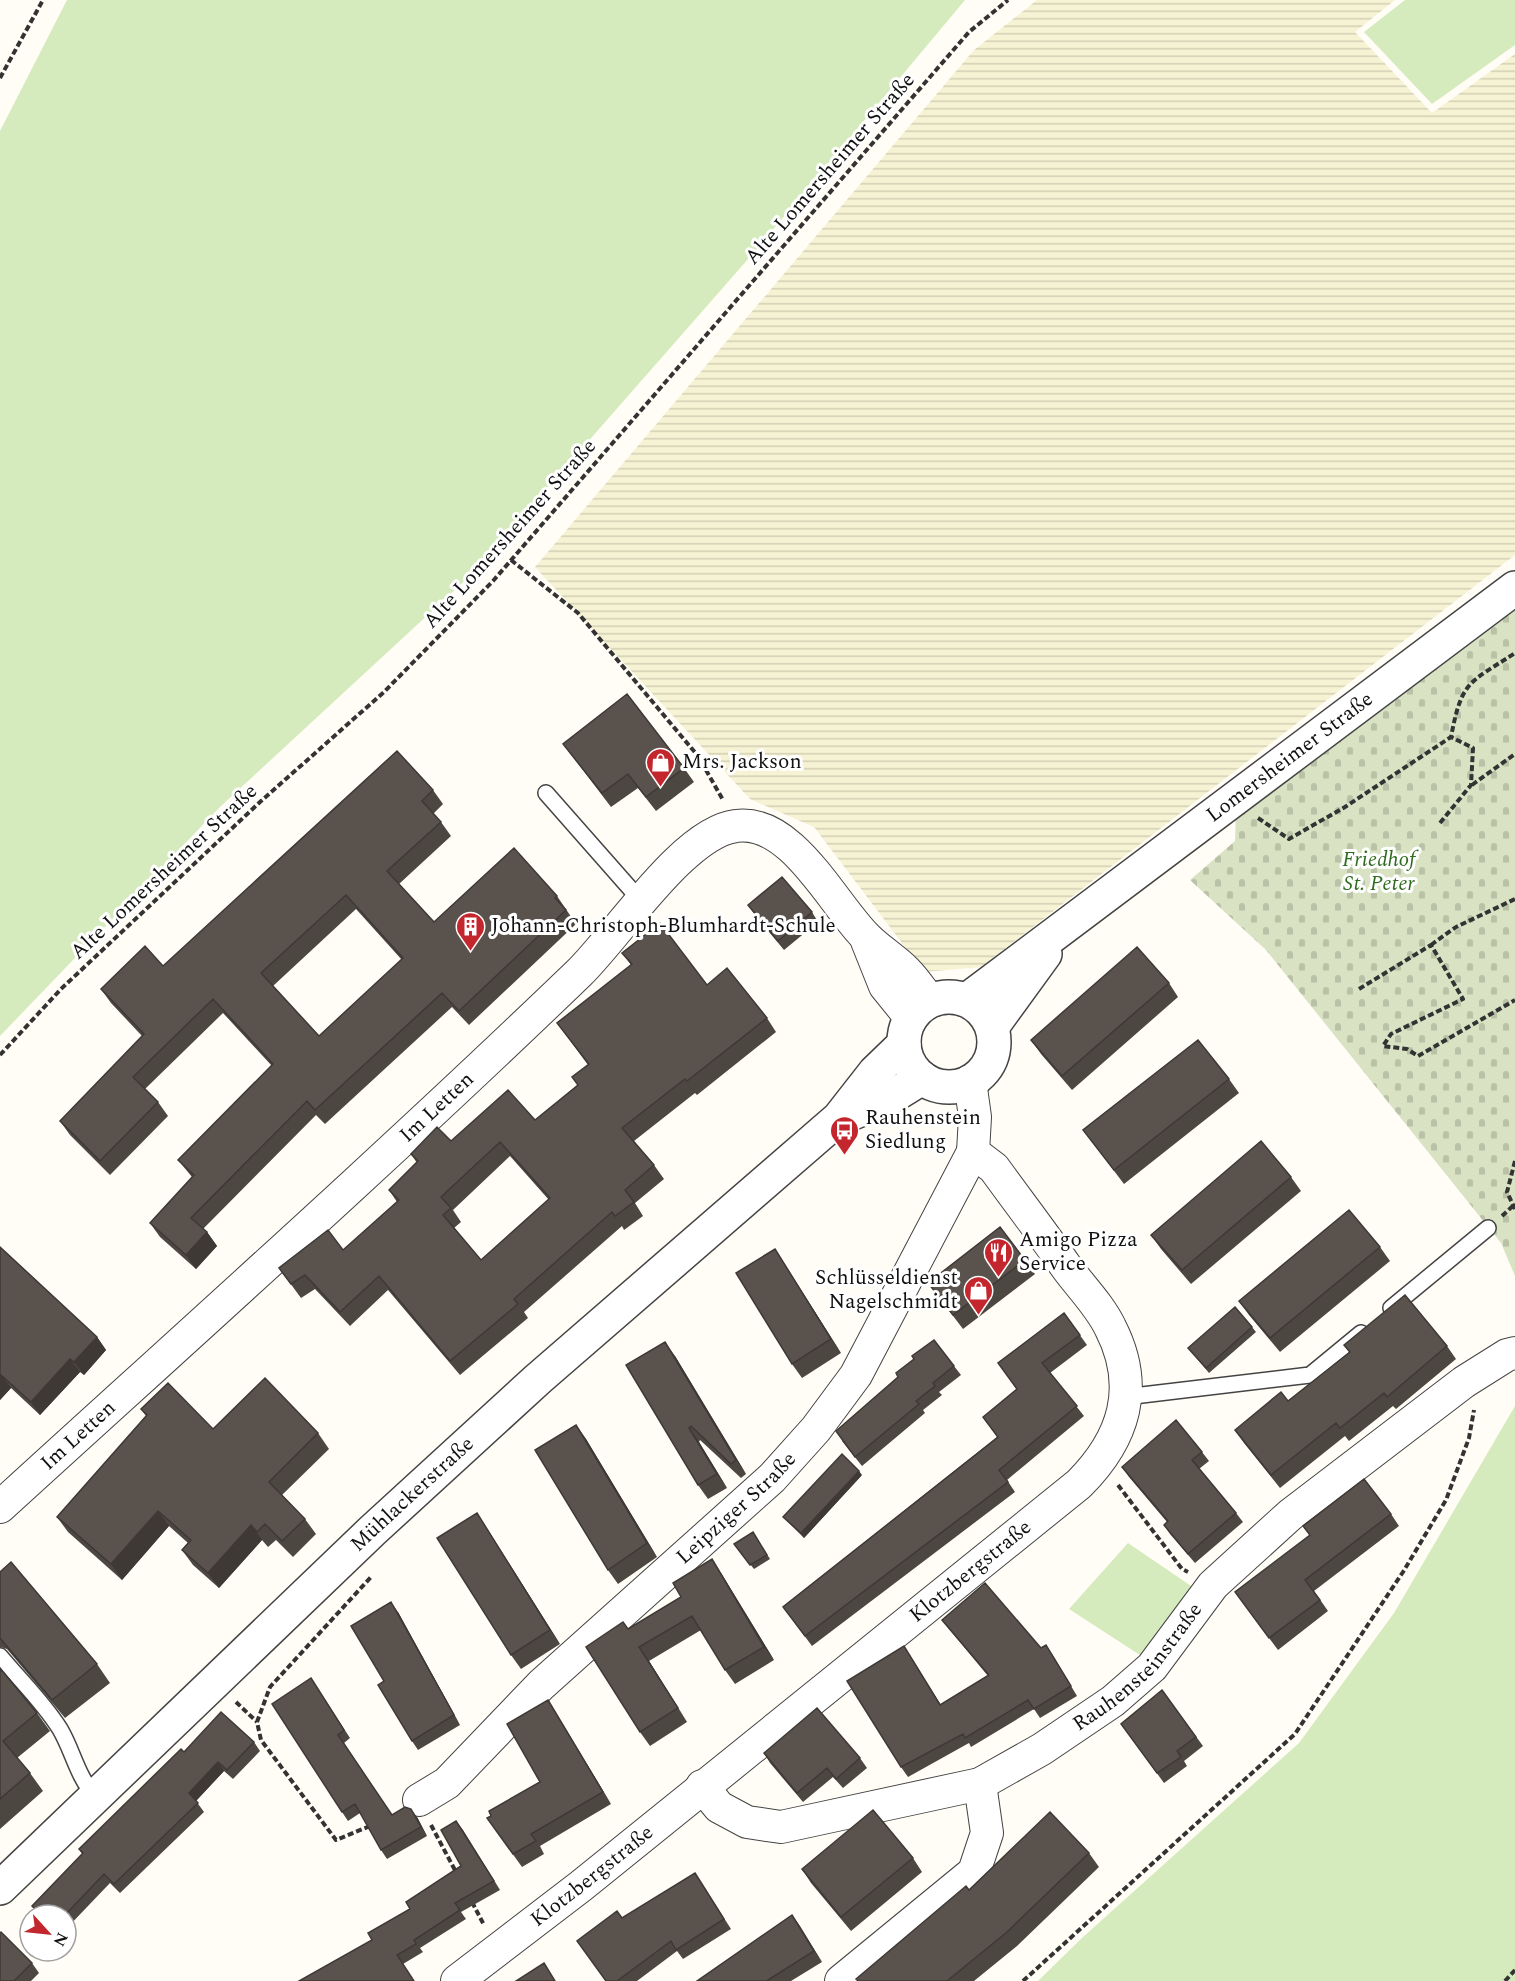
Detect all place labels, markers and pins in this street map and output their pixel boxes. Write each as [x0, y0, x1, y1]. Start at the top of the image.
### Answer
shop icon: Mrs. Jackson [645, 746, 677, 788]
place label: Mrs. Jackson [682, 746, 802, 778]
building icon: Johann-Christoph-Blumhardt-Schule [454, 910, 486, 952]
place label: Johann-Christoph-Blumhardt-Schule [491, 910, 836, 942]
place label: Rauhenstein Siedlung [865, 1102, 981, 1158]
bus stop icon: Rauhenstein Siedlung [828, 1114, 860, 1156]
place label: Amigo Pizza Service [1019, 1224, 1138, 1280]
restaurant icon: Amigo Pizza Service [982, 1236, 1014, 1278]
place label: Schlüsseldienst Nagelschmidt [815, 1262, 958, 1318]
shop icon: Schlüsseldienst Nagelschmidt [963, 1274, 995, 1316]

